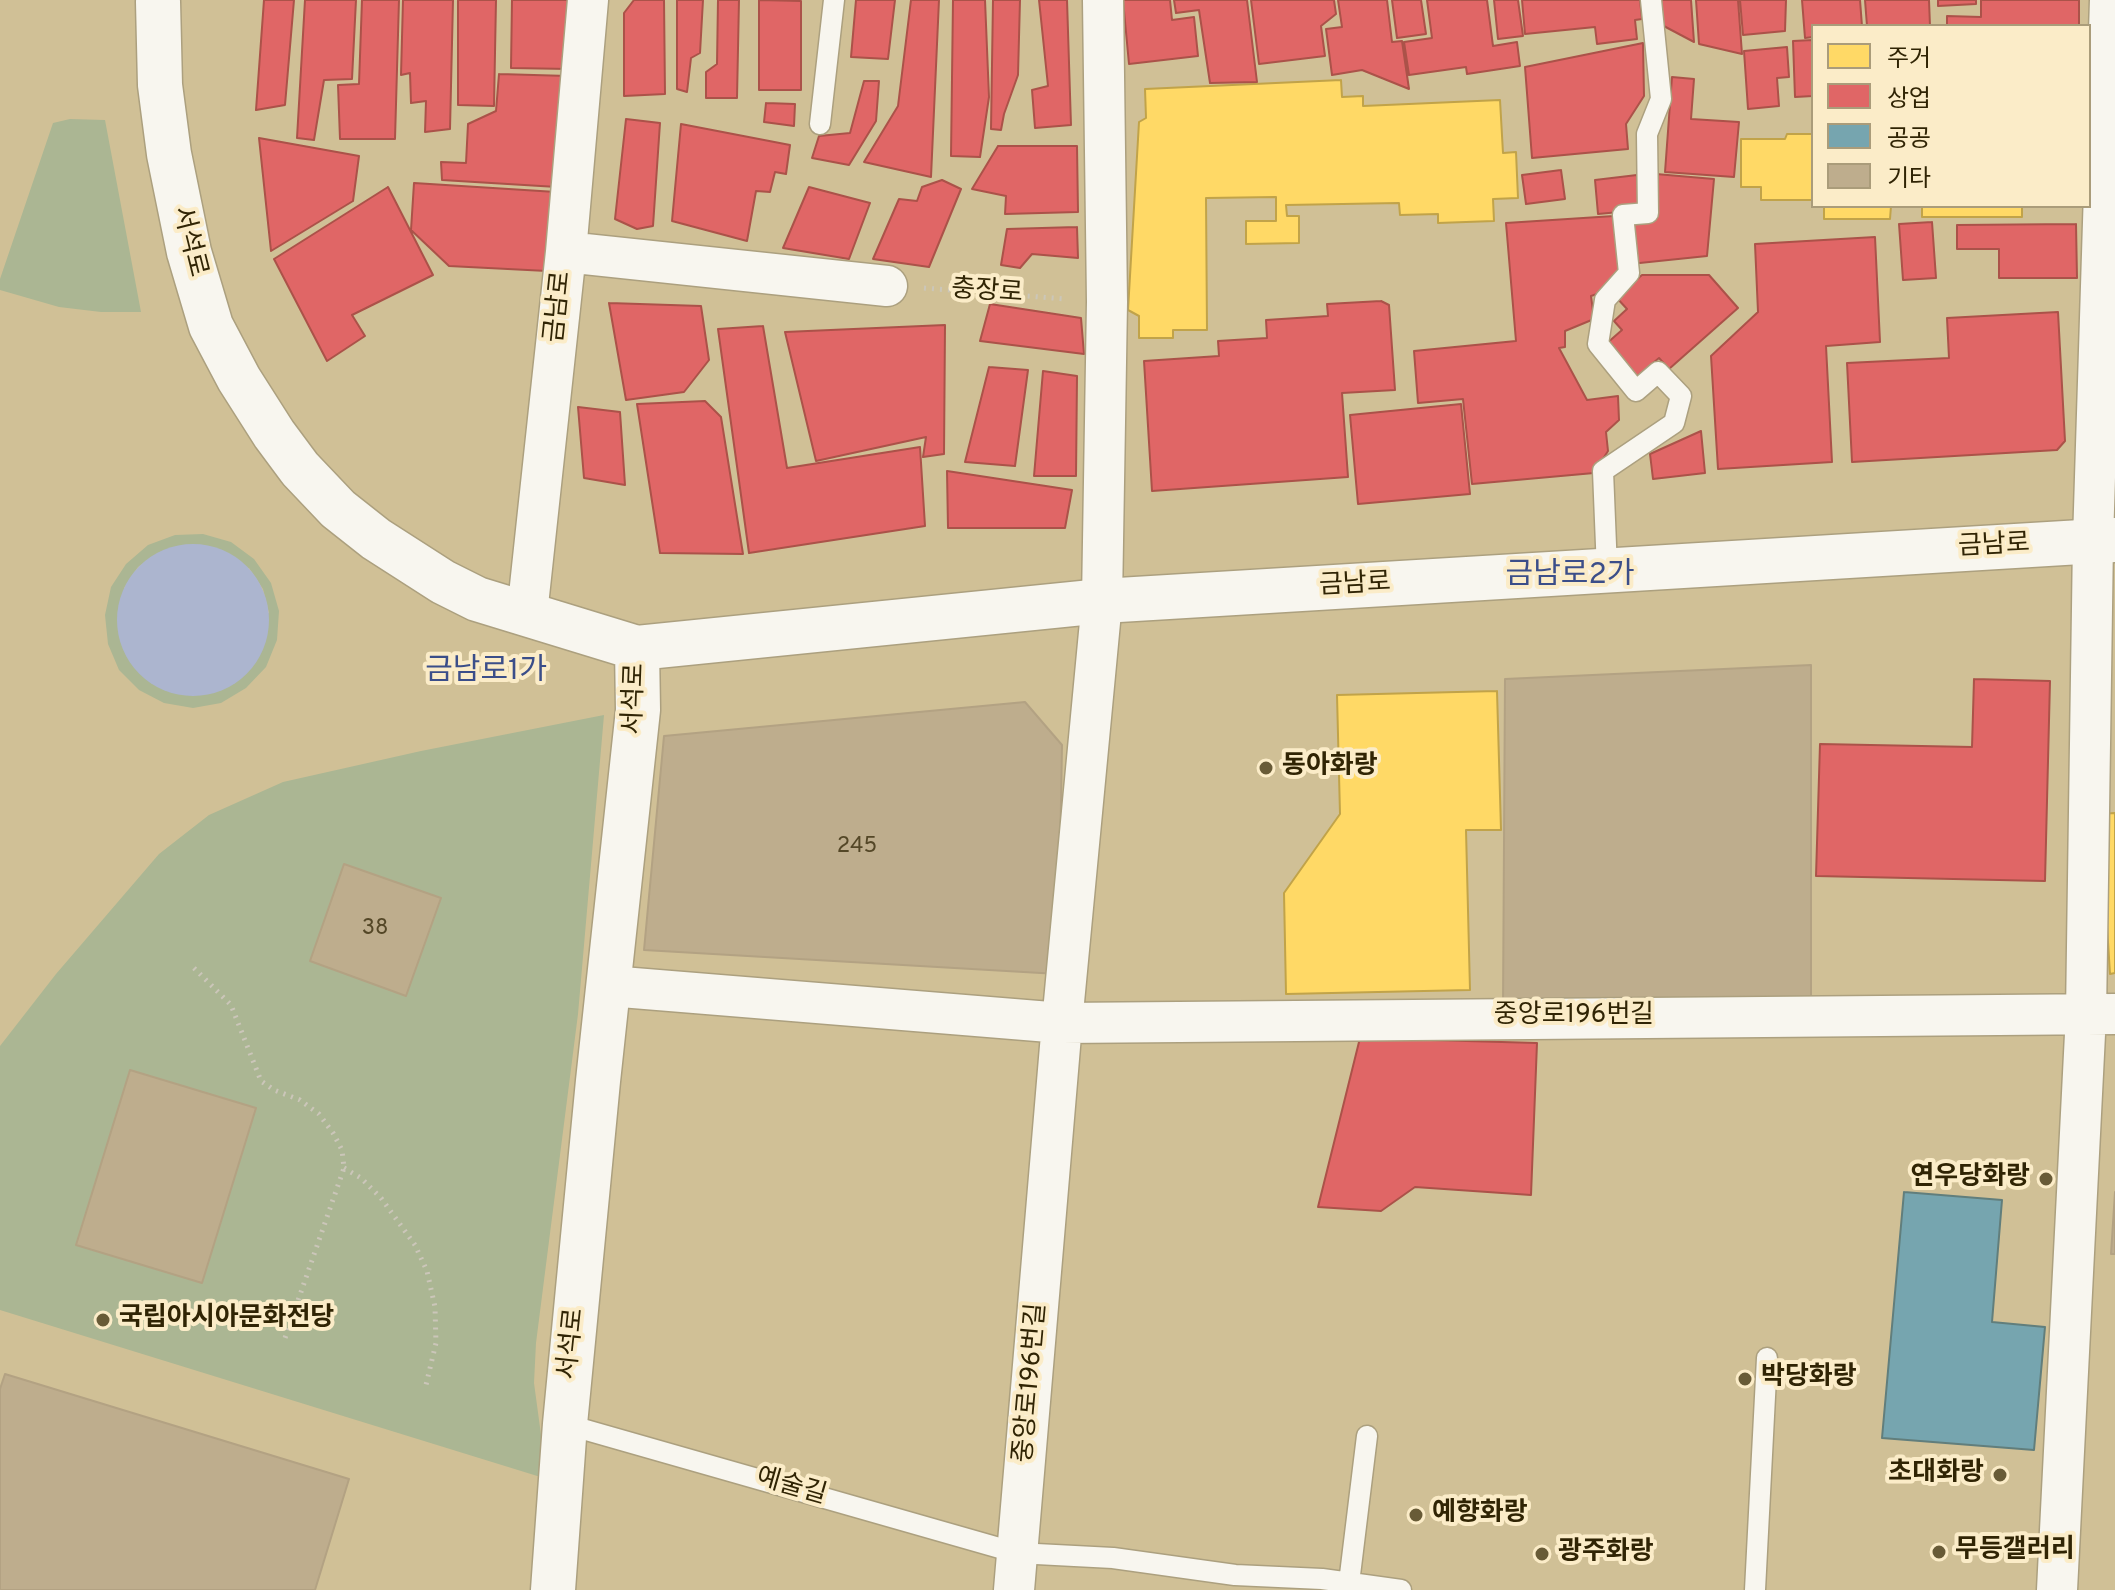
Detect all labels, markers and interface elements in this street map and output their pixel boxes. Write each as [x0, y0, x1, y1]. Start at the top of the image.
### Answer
legend [1811, 24, 2091, 208]
text: 주거 [1887, 45, 1931, 75]
text: 상업 [1887, 85, 1931, 115]
text: 공공 [1887, 125, 1931, 155]
text: 기타 [1887, 165, 1931, 195]
street label: 서석로 [164, 203, 212, 281]
street label: 금남로 [541, 270, 579, 344]
street label: 충장로 [950, 275, 1024, 311]
street label: 금남로 [1957, 530, 2031, 564]
district label: 금남로2가 [1506, 559, 1634, 595]
street label: 금남로 [1318, 569, 1392, 603]
district label: 금남로1가 [425, 655, 547, 691]
street label: 서석로 [619, 663, 653, 735]
place label: 동아화랑 [1282, 752, 1378, 784]
marker: 동아화랑 [1257, 759, 1275, 777]
house number: 245 [837, 835, 877, 861]
house number: 38 [362, 917, 388, 943]
street label: 중앙로196번길 [1494, 1001, 1654, 1033]
place label: 연우당화랑 [1910, 1163, 2030, 1195]
marker: 연우당화랑 [2037, 1170, 2055, 1188]
street label: 중앙로196번길 [1009, 1302, 1055, 1464]
place label: 국립아시아문화전당 [119, 1304, 334, 1336]
street label: 서석로 [554, 1307, 592, 1381]
marker: 국립아시아문화전당 [94, 1311, 112, 1329]
place label: 박당화랑 [1761, 1363, 1857, 1395]
marker: 박당화랑 [1736, 1370, 1754, 1388]
place label: 초대화랑 [1888, 1459, 1984, 1491]
street label: 예술길 [752, 1463, 830, 1513]
marker: 초대화랑 [1991, 1466, 2009, 1484]
place label: 예향화랑 [1432, 1499, 1528, 1531]
marker: 예향화랑 [1407, 1506, 1425, 1524]
place label: 무등갤러리 [1955, 1536, 2075, 1568]
place label: 광주화랑 [1558, 1538, 1654, 1570]
marker: 무등갤러리 [1930, 1543, 1948, 1561]
marker: 광주화랑 [1533, 1545, 1551, 1563]

